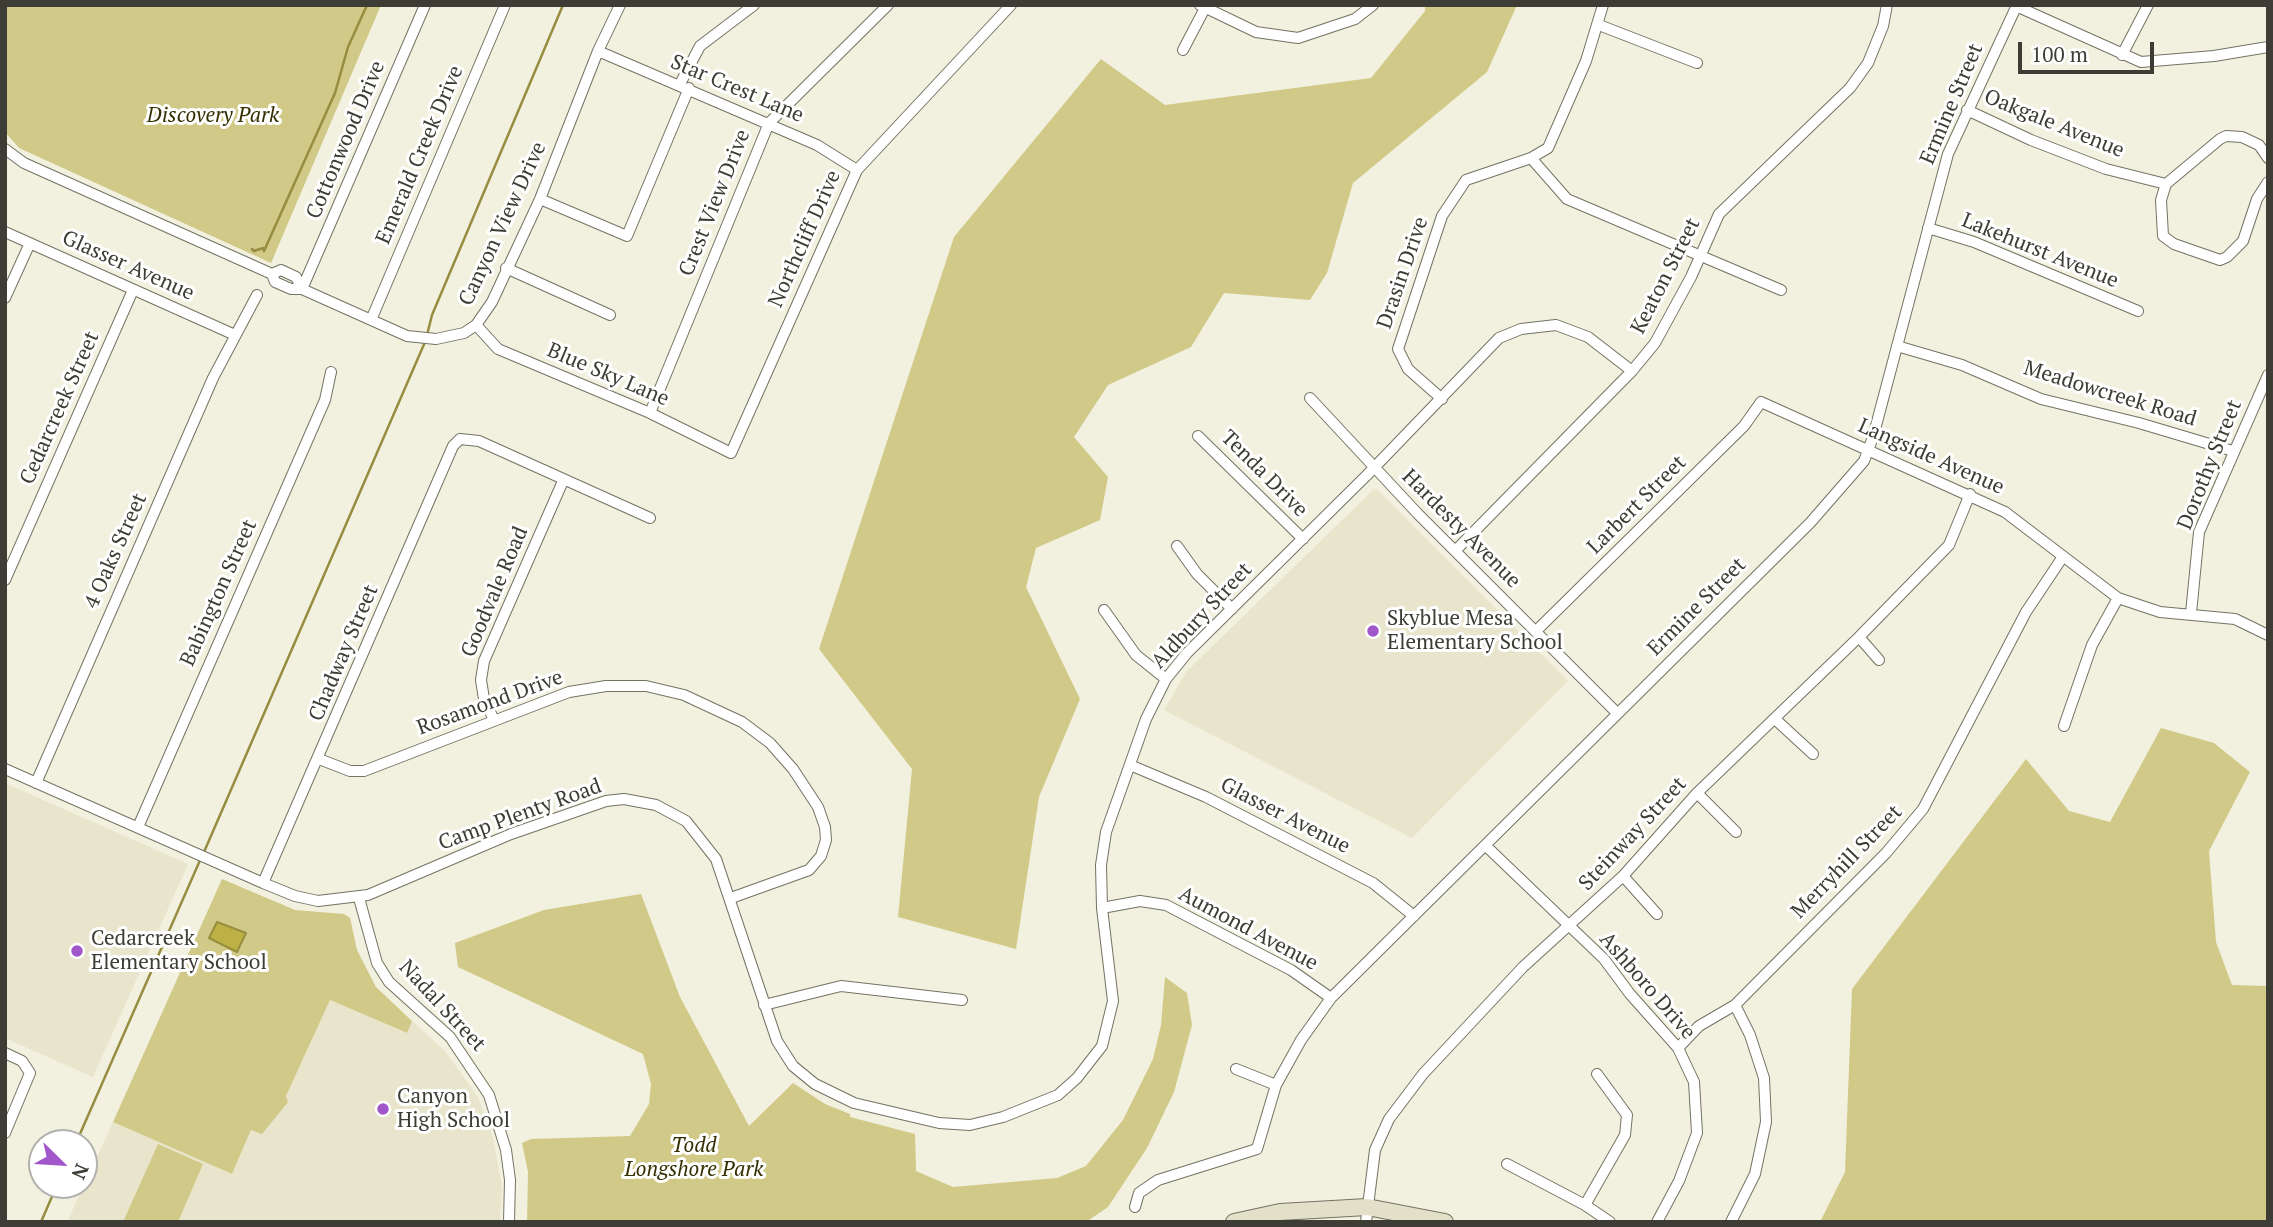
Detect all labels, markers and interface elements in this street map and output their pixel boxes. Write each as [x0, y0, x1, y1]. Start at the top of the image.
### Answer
scale bar [2021, 28, 2158, 72]
street label: Ermine Street [1915, 40, 1989, 168]
text: 100 m [2031, 40, 2088, 68]
street label: Star Crest Lane [667, 50, 807, 128]
street label: Cottonwood Drive [301, 57, 391, 223]
street label: Emerald Creek Drive [371, 62, 469, 248]
street label: Oakgale Avenue [1980, 84, 2128, 164]
park label: Discovery Park [147, 103, 279, 129]
street label: Crest View Drive [674, 126, 756, 280]
street label: Canyon View Drive [454, 138, 552, 310]
street label: Northcliff Drive [764, 167, 846, 311]
street label: Lakehurst Avenue [1958, 208, 2122, 294]
street label: Drasin Drive [1372, 214, 1434, 332]
street label: Keaton Street [1626, 214, 1706, 338]
street label: Glasser Avenue [58, 226, 198, 306]
street label: Cedarcreek Street [15, 328, 105, 488]
street label: Blue Sky Lane [543, 338, 673, 412]
street label: Meadowcreek Road [2021, 356, 2199, 432]
street label: Dorothy Street [2173, 396, 2247, 534]
street label: Langside Avenue [1854, 414, 2008, 500]
street label: Tenda Drive [1215, 425, 1313, 523]
street label: Larbert Street [1582, 450, 1692, 560]
street label: Hardesty Avenue [1396, 464, 1526, 594]
street label: 4 Oaks Street [79, 489, 153, 613]
street label: Babington Street [175, 516, 263, 670]
street label: Goodvale Road [456, 523, 534, 661]
street label: Ermine Street [1643, 553, 1751, 661]
street label: Aldbury Street [1146, 558, 1258, 674]
street label: Chadway Street [304, 581, 384, 725]
place label: Skyblue Mesa Elementary School [1387, 606, 1563, 656]
marker: Skyblue Mesa Elementary School [1365, 623, 1381, 639]
street label: Rosamond Drive [414, 665, 566, 741]
street label: Steinway Street [1574, 772, 1692, 896]
street label: Glasser Avenue [1216, 773, 1354, 859]
street label: Camp Plenty Road [435, 774, 605, 856]
street label: Merryhill Street [1786, 800, 1908, 924]
street label: Aumond Avenue [1174, 882, 1322, 976]
place label: Cedarcreek Elementary School [91, 926, 267, 976]
street label: Ashboro Drive [1594, 927, 1700, 1045]
marker: Cedarcreek Elementary School [69, 943, 85, 959]
street label: Nadal Street [393, 955, 491, 1057]
place label: Canyon High School [397, 1084, 510, 1134]
marker: Canyon High School [375, 1101, 391, 1117]
north arrow [28, 1129, 98, 1199]
park label: Todd Longshore Park [625, 1133, 763, 1183]
text: N [66, 1160, 95, 1184]

